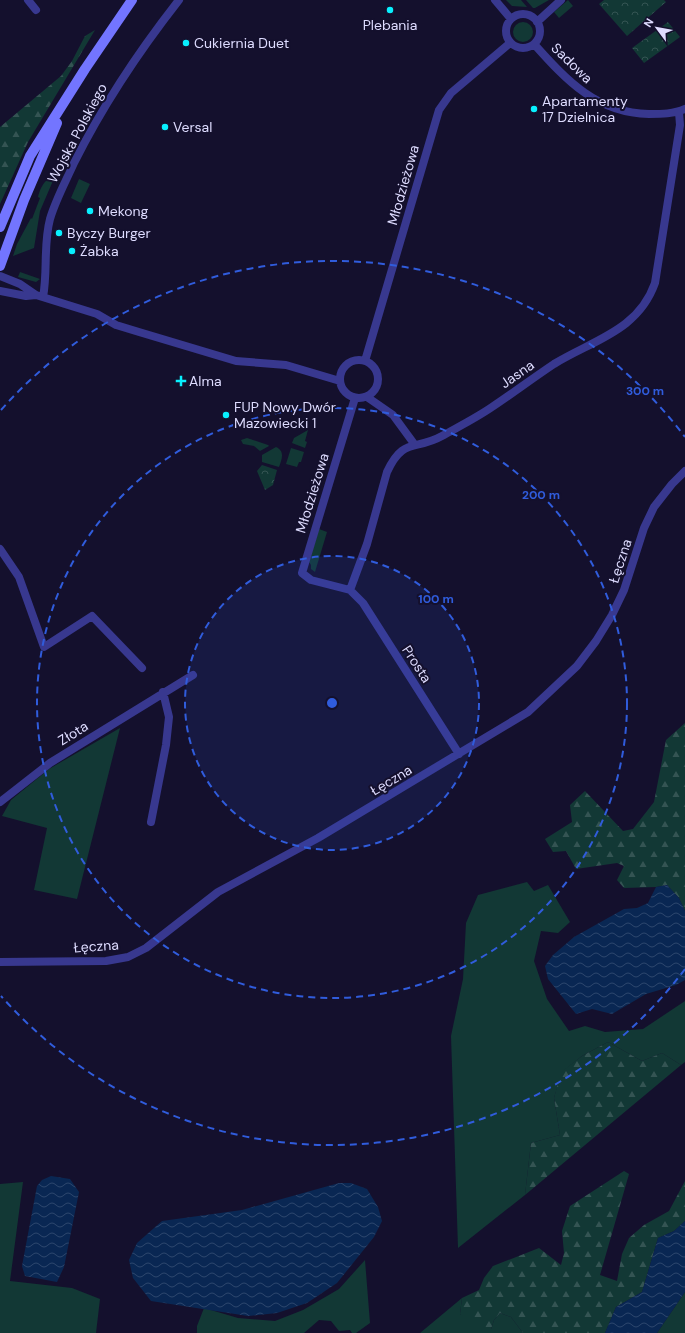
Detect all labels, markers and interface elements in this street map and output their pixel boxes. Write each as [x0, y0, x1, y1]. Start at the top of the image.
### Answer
marker: Plebania [385, 5, 395, 15]
north arrow [637, 8, 677, 48]
place label: Plebania [363, 16, 417, 34]
text: N [640, 16, 657, 30]
place label: Cukiernia Duet [194, 34, 289, 52]
marker: Cukiernia Duet [181, 38, 191, 48]
street label: Sadowa [548, 39, 596, 87]
street label: Wojska Polskiego [43, 80, 111, 186]
place label: Apartamenty 17 Dzielnica [542, 92, 628, 126]
marker: Apartamenty 17 Dzielnica [529, 104, 539, 114]
place label: Versal [173, 118, 212, 136]
marker: Versal [160, 122, 170, 132]
street label: Młodzieżowa [383, 143, 423, 227]
place label: Mekong [98, 202, 149, 220]
marker: Mekong [85, 206, 95, 216]
place label: Byczy Burger [67, 224, 151, 242]
marker: Byczy Burger [54, 228, 64, 238]
place label: Żabka [80, 242, 119, 260]
marker: Żabka [67, 246, 77, 256]
street label: Jasna [497, 356, 537, 392]
place label: Alma [189, 372, 222, 390]
marker: Alma [176, 376, 186, 386]
text: 300 m [626, 383, 664, 399]
place label: FUP Nowy Dwór Mazowiecki 1 [234, 398, 336, 432]
marker: FUP Nowy Dwór Mazowiecki 1 [221, 410, 231, 420]
street label: Młodzieżowa [291, 451, 333, 535]
text: 200 m [522, 487, 560, 503]
street label: Łęczna [604, 537, 636, 585]
text: 100 m [418, 591, 454, 607]
street label: Prosta [398, 642, 436, 686]
centre of rings [325, 696, 339, 710]
street label: Złota [55, 717, 91, 749]
street label: Łęczna [367, 761, 415, 799]
street label: Łęczna [73, 935, 119, 957]

